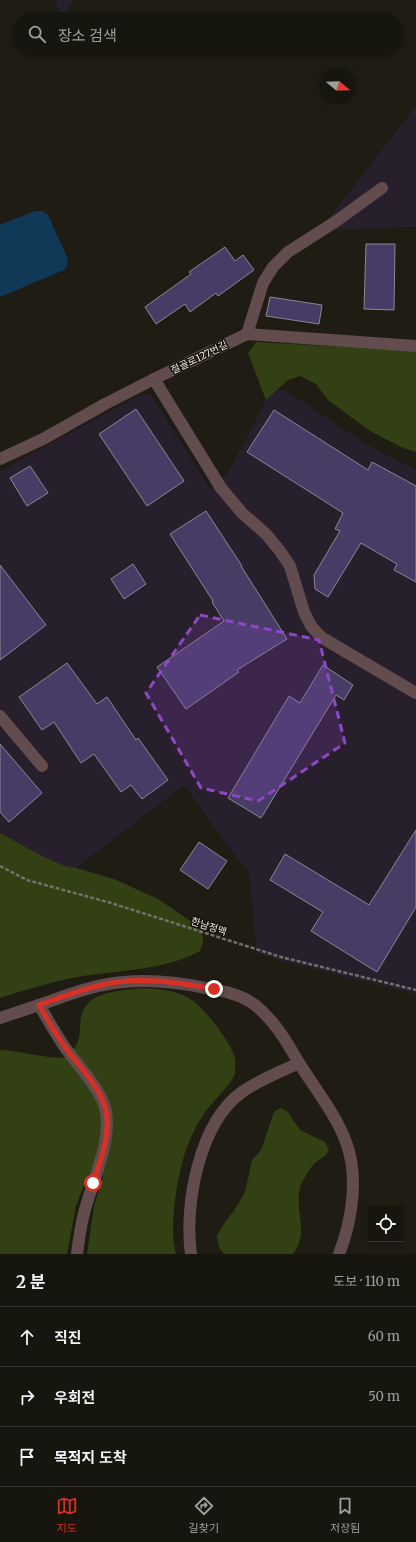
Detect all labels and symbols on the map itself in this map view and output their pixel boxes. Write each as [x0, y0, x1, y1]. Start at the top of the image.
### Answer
north arrow [320, 68, 356, 104]
street label: 절골로127번길 [169, 338, 230, 377]
street label: 한남정맥 [189, 915, 228, 938]
route end [205, 980, 223, 998]
route start [84, 1174, 102, 1192]

